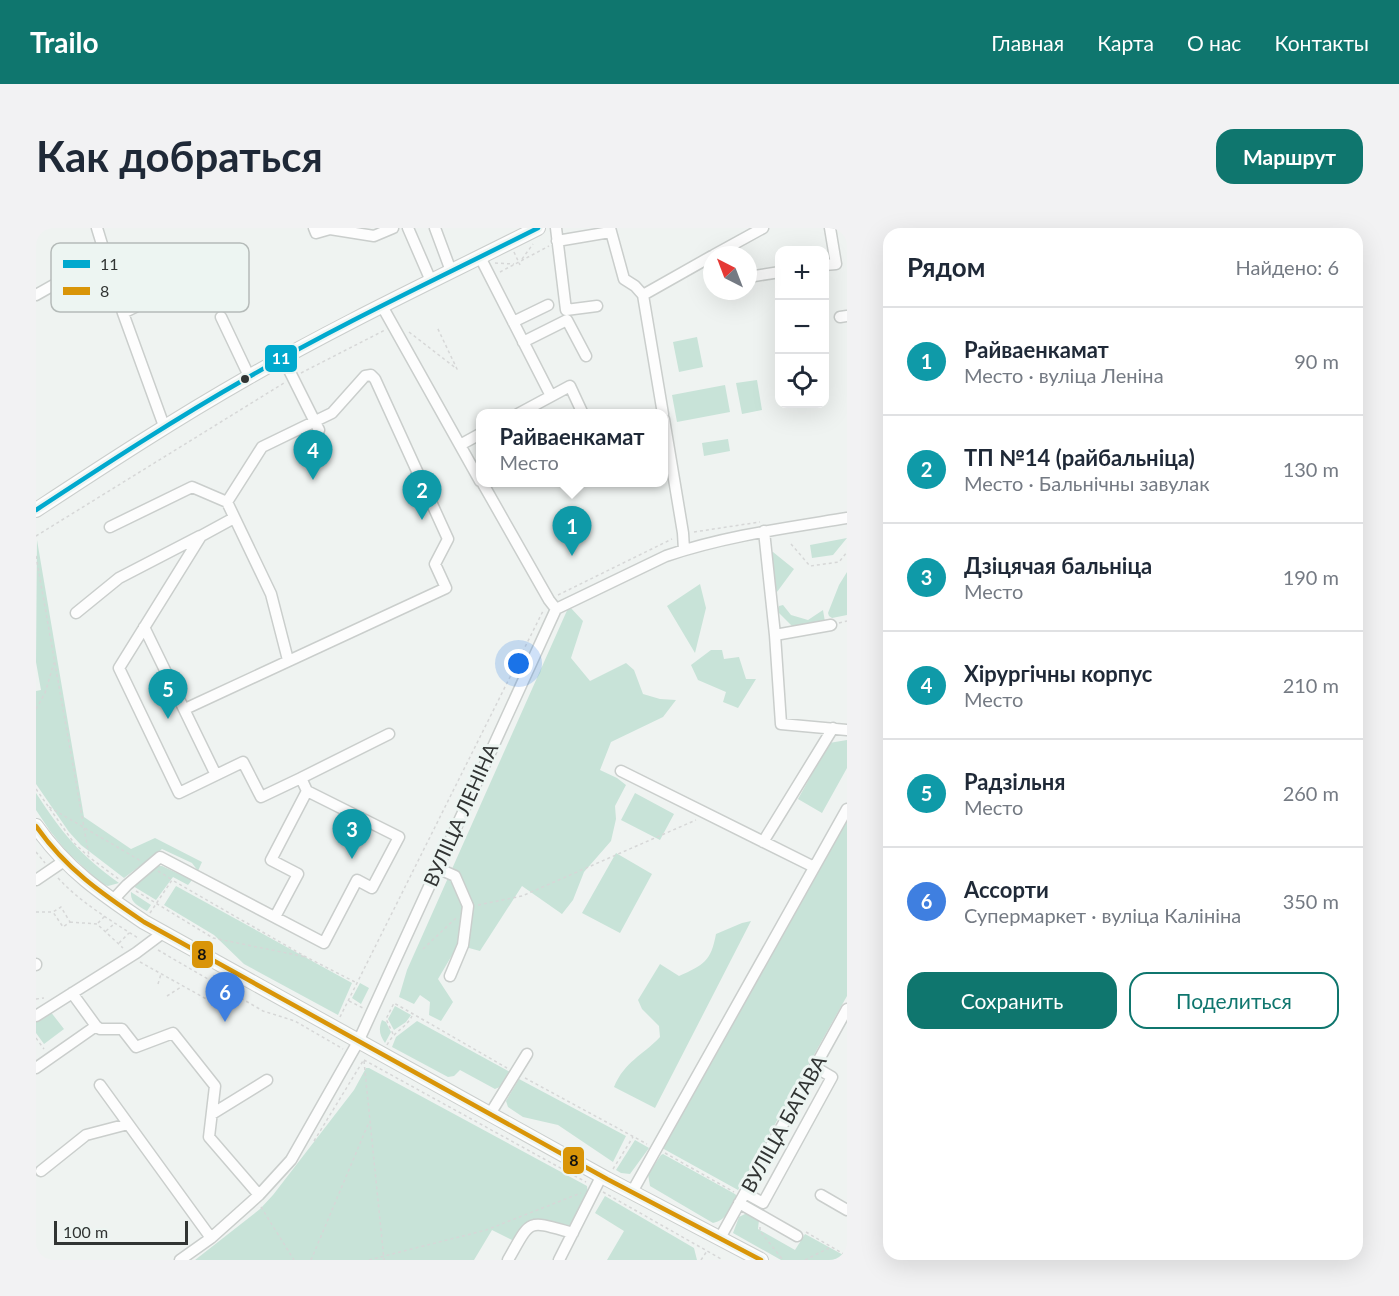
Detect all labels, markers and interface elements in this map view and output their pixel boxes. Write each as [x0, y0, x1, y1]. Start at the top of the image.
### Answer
text: Trailo [30, 25, 99, 59]
text: Главная [991, 30, 1064, 55]
text: Карта [1097, 30, 1154, 55]
text: О нас [1187, 30, 1241, 55]
text: Контакты [1274, 30, 1369, 55]
button: Маршрут [1216, 129, 1363, 184]
text: Как добраться [36, 131, 323, 181]
legend [51, 243, 249, 312]
north arrow [703, 246, 757, 300]
map controls [775, 246, 829, 408]
button: + [775, 246, 829, 300]
text: Рядом [907, 251, 985, 283]
text: 11 [100, 254, 119, 273]
text: Найдено: 6 [1236, 255, 1339, 279]
text: 8 [100, 281, 109, 300]
button: − [775, 300, 829, 354]
text: Райваенкамат [964, 336, 1109, 363]
line badge: 11 [264, 344, 298, 373]
text: 11 [272, 348, 290, 367]
text: 1 [921, 349, 932, 373]
text: 90 m [1294, 349, 1339, 373]
button: locate [775, 354, 829, 408]
text: Место · вуліца Леніна [964, 363, 1164, 387]
unlabelled marker [239, 373, 251, 385]
popup [476, 409, 668, 487]
text: Райваенкамат [500, 423, 644, 450]
pin: 4 [294, 430, 332, 480]
text: ТП №14 (райбальніца) [964, 444, 1195, 471]
text: Место [500, 450, 559, 474]
text: 2 [921, 457, 932, 481]
text: 130 m [1283, 457, 1339, 481]
pin: 2 [402, 470, 442, 520]
text: Место · Бальнічны завулак [964, 471, 1210, 495]
pin: 1 [552, 506, 592, 556]
text: Дзіцячая бальніца [964, 552, 1152, 579]
text: 3 [921, 565, 932, 589]
text: 190 m [1283, 565, 1339, 589]
text: Место [964, 579, 1023, 603]
your location [504, 649, 533, 678]
text: Хірургічны корпус [964, 660, 1152, 687]
pin: 5 [148, 670, 188, 719]
text: 4 [921, 673, 932, 697]
text: 210 m [1283, 673, 1339, 697]
text: Место [964, 687, 1023, 711]
street label: ВУЛІЦА ЛЕНІНА [418, 739, 503, 890]
text: Радзільня [964, 768, 1065, 795]
text: 5 [921, 781, 932, 805]
text: 260 m [1283, 781, 1339, 805]
text: Место [964, 795, 1023, 819]
pin: 3 [332, 810, 372, 859]
text: Ассорти [964, 876, 1049, 903]
text: 6 [921, 889, 932, 913]
text: 350 m [1283, 889, 1339, 913]
text: Супермаркет · вуліца Калініна [964, 903, 1241, 927]
line badge: 8 [191, 940, 214, 969]
text: 8 [197, 944, 207, 963]
pin: 6 [206, 972, 244, 1022]
button: Сохранить [907, 972, 1117, 1029]
button: Поделиться [1129, 972, 1339, 1029]
street label: ВУЛІЦА БАТАВА [736, 1050, 831, 1196]
line badge: 8 [562, 1146, 585, 1175]
text: 8 [569, 1150, 579, 1169]
scale bar [54, 1218, 188, 1246]
text: 100 m [63, 1222, 108, 1241]

